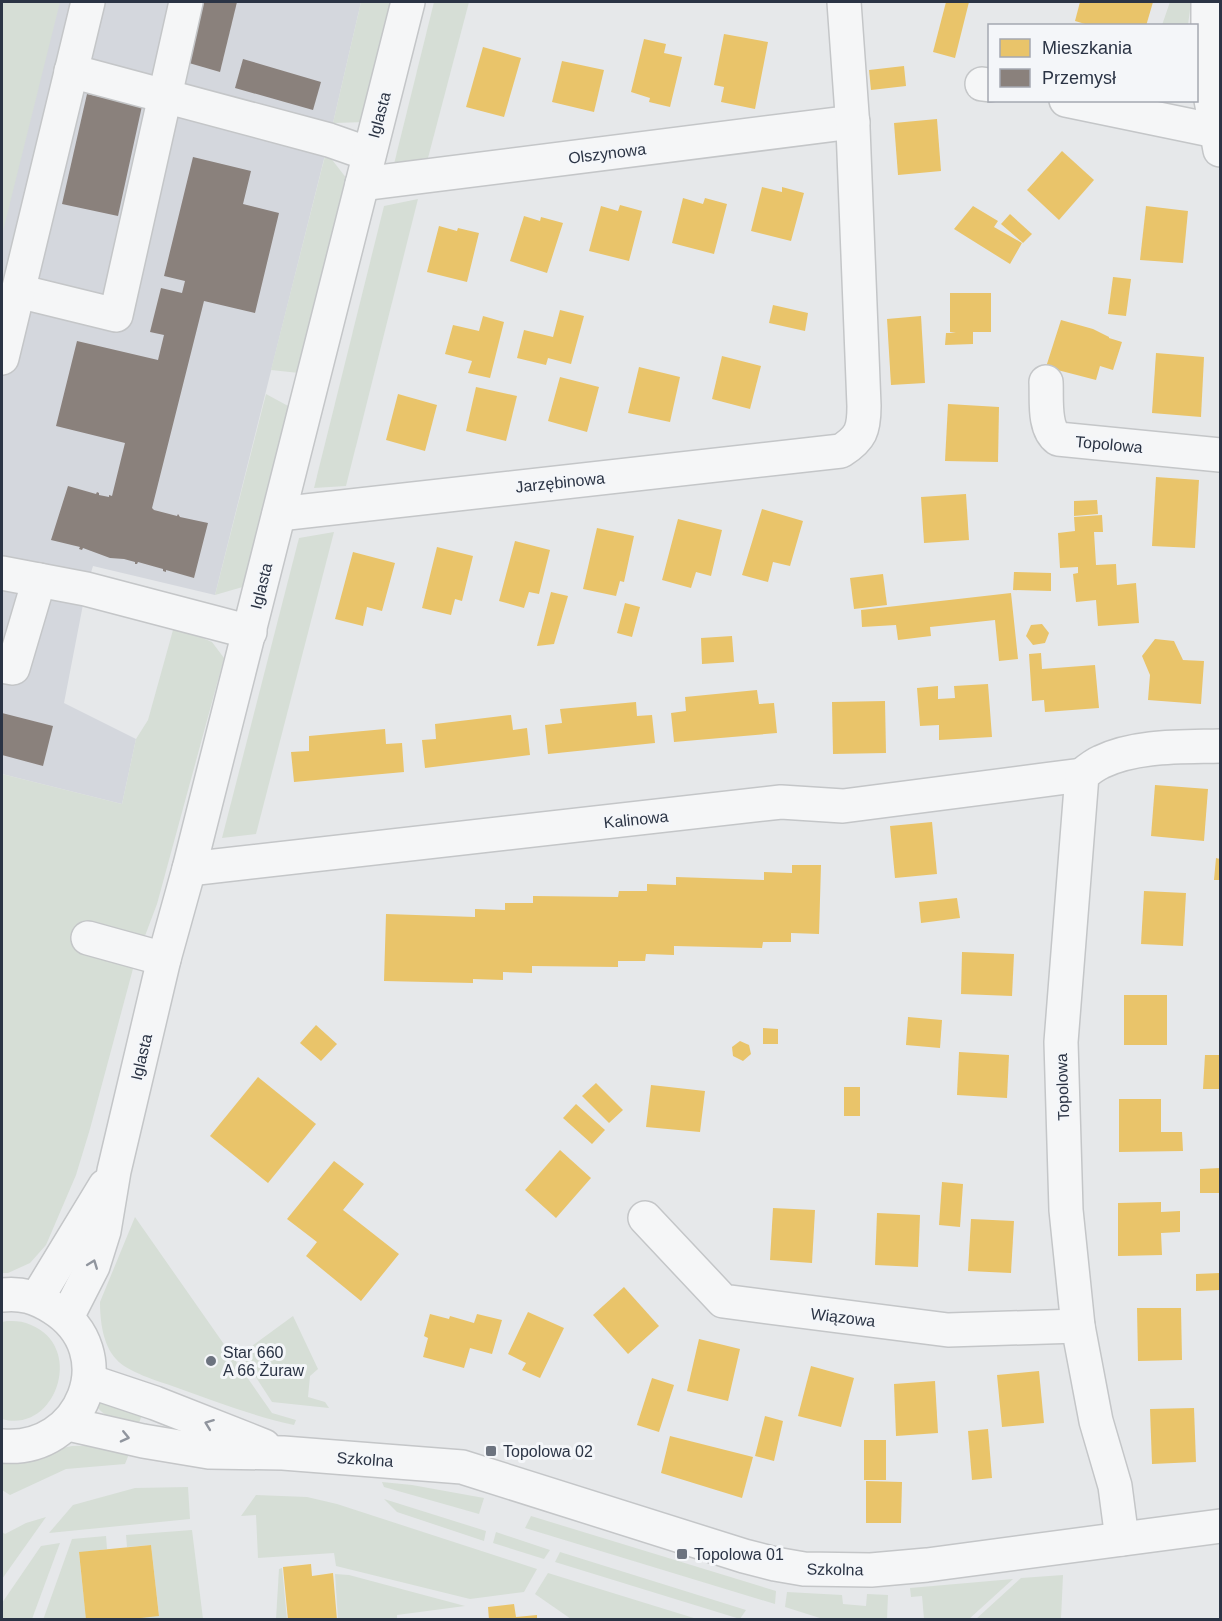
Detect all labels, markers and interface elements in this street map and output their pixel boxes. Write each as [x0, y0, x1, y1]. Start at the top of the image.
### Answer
legend [988, 24, 1198, 102]
text: Mieszkania [1042, 38, 1133, 58]
text: Przemysł [1042, 68, 1116, 88]
street label: Iglasta [365, 90, 394, 140]
street label: Olszynowa [567, 140, 647, 167]
street label: Topolowa [1075, 433, 1143, 456]
street label: Jarzębinowa [514, 469, 606, 496]
street label: Iglasta [248, 561, 275, 611]
street label: Kalinowa [603, 808, 669, 831]
street label: Iglasta [128, 1032, 155, 1082]
street label: Topolowa [1053, 1053, 1072, 1121]
one-way arrow [86, 1259, 98, 1270]
street label: Wiązowa [810, 1305, 876, 1330]
place label: Star 660 A 66 Żuraw [223, 1344, 304, 1379]
marker: Star 660 A 66 Żuraw [204, 1354, 218, 1368]
one-way arrow [204, 1419, 215, 1431]
one-way arrow [119, 1429, 129, 1442]
place label: Topolowa 02 [503, 1443, 593, 1460]
marker: Topolowa 02 [484, 1444, 498, 1458]
street label: Szkolna [336, 1449, 394, 1470]
place label: Topolowa 01 [694, 1546, 784, 1563]
marker: Topolowa 01 [675, 1547, 689, 1561]
street label: Szkolna [806, 1561, 864, 1578]

